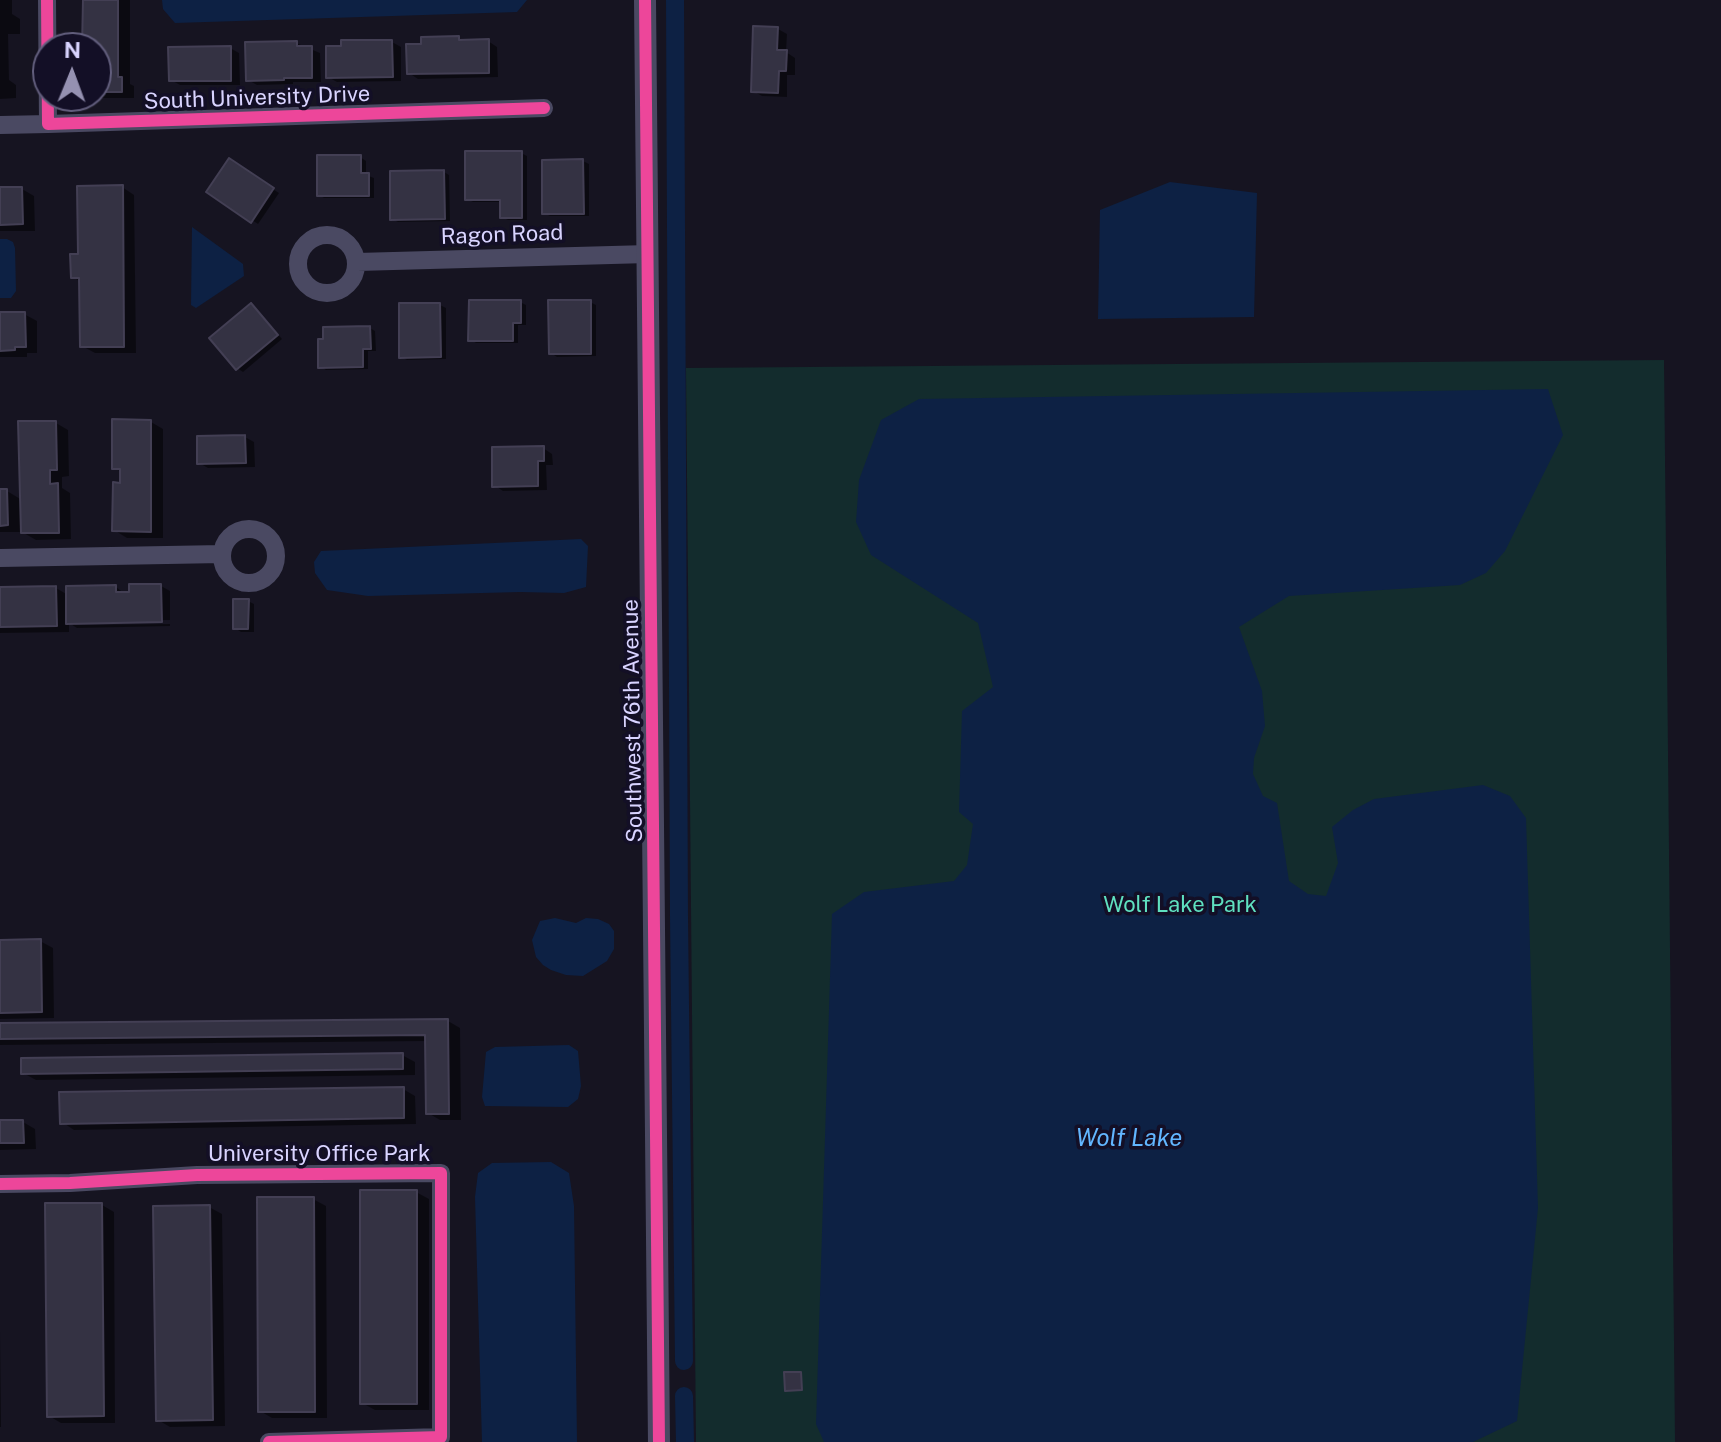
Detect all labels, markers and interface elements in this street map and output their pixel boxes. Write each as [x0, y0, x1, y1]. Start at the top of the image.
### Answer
north arrow [32, 32, 112, 112]
text: N [64, 37, 81, 63]
street label: South University Drive [143, 81, 371, 115]
street label: Ragon Road [440, 220, 564, 250]
street label: Southwest 76th Avenue [618, 599, 648, 843]
park label: Wolf Lake Park [1103, 892, 1257, 918]
water label: Wolf Lake [1076, 1125, 1182, 1153]
street label: University Office Park [208, 1141, 430, 1167]

